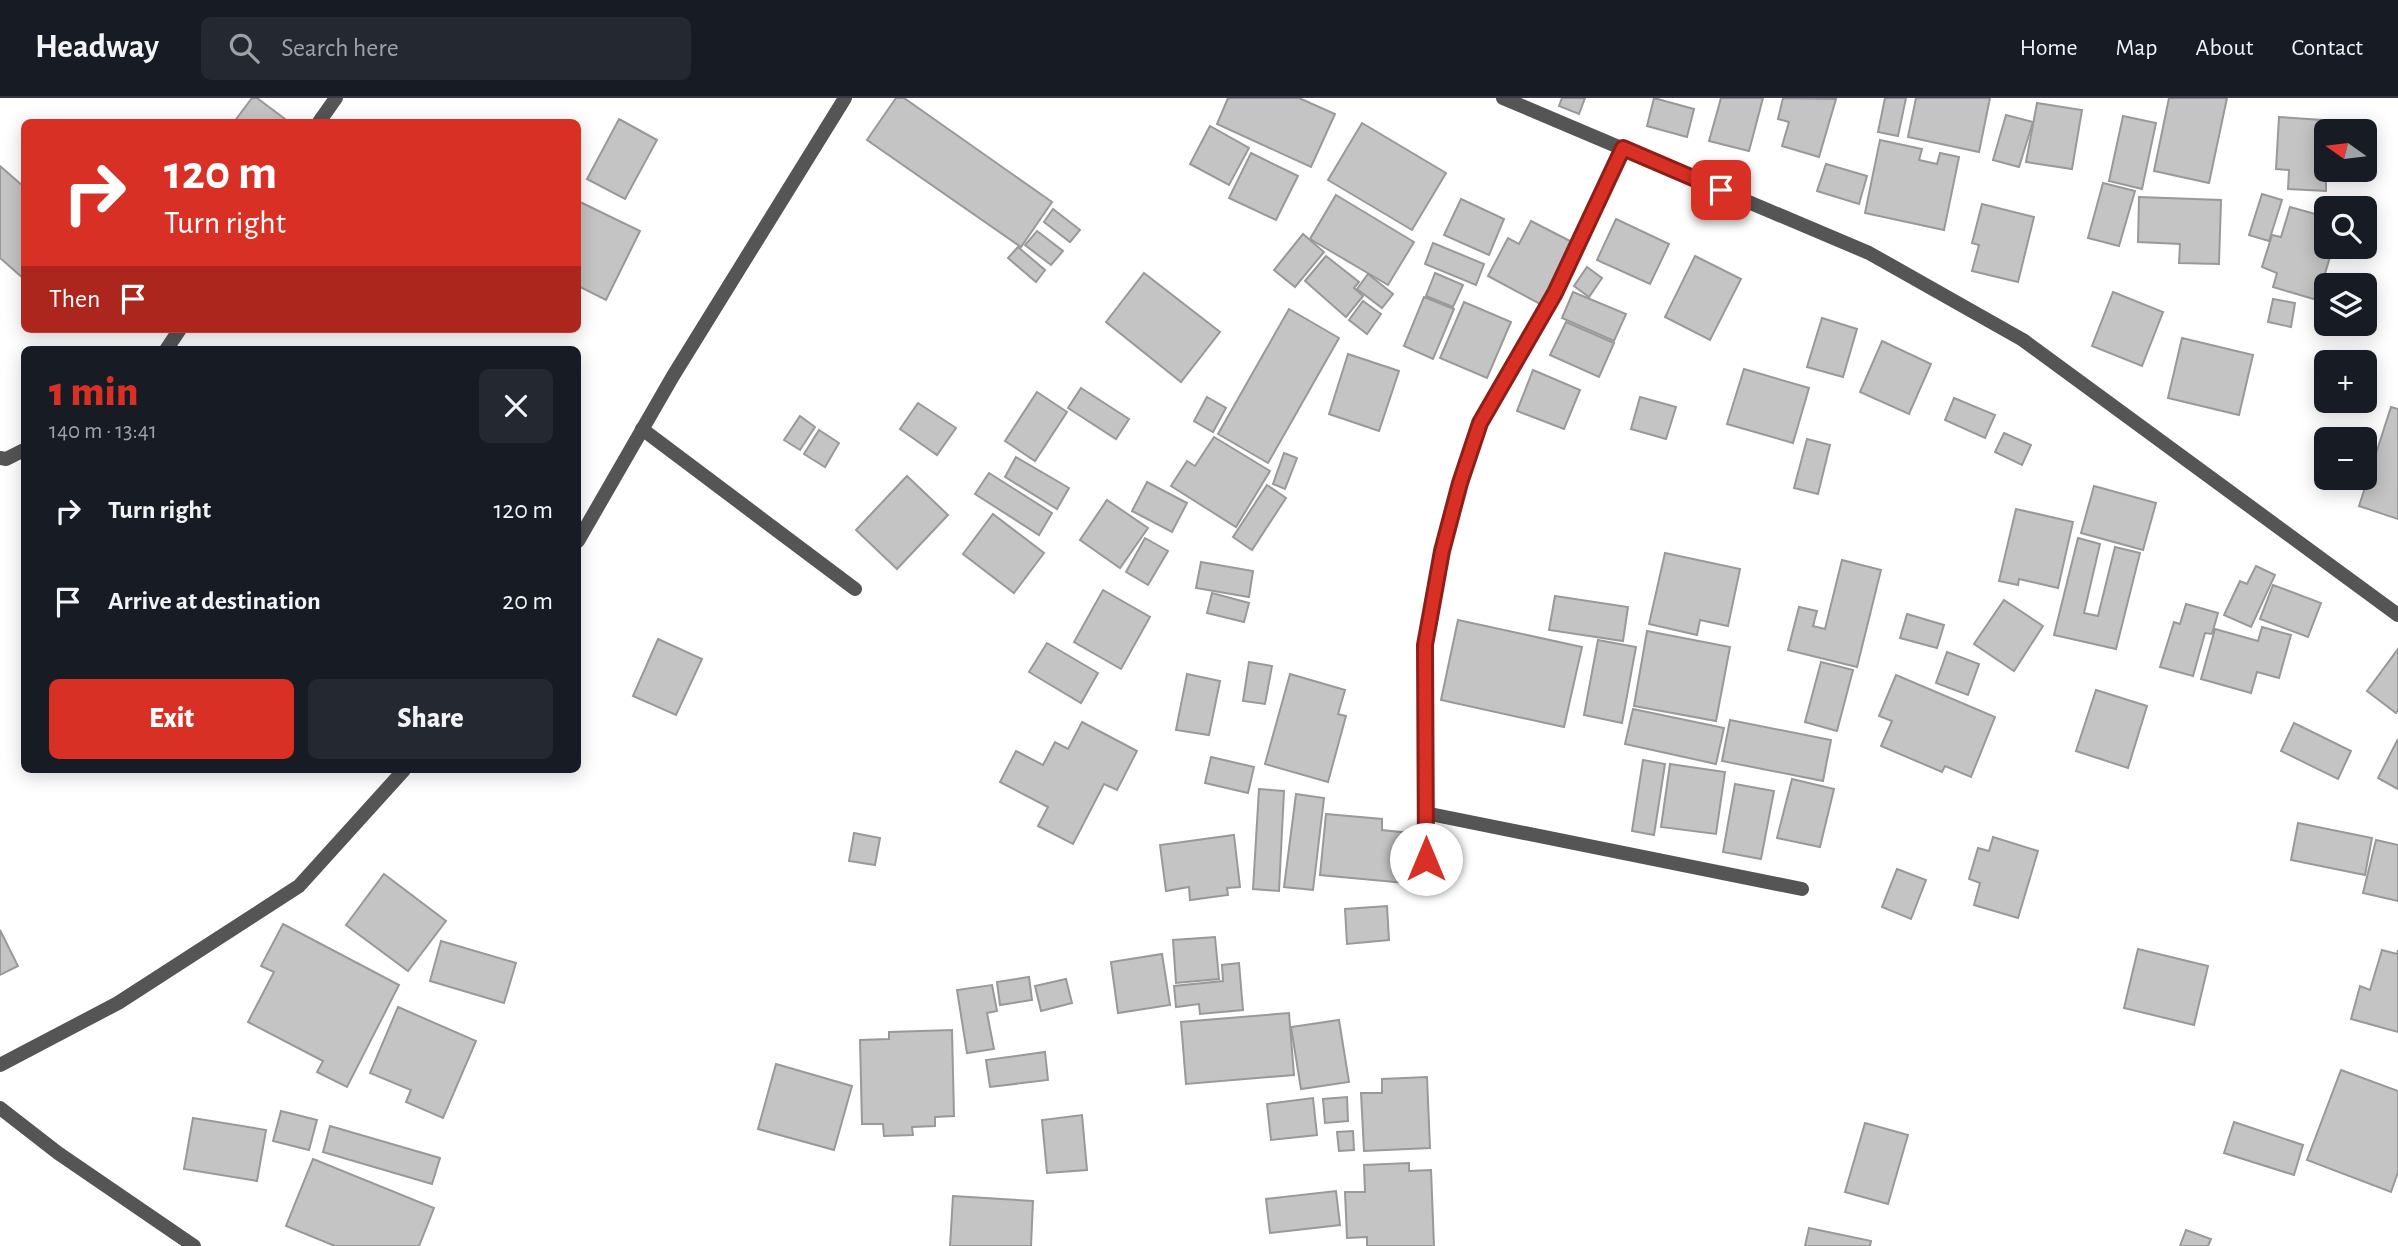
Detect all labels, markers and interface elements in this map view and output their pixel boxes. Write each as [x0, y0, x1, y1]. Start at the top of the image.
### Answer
search box [201, 17, 691, 80]
icon: search [225, 29, 263, 67]
text: Headway [35, 31, 159, 64]
text: Search here [281, 35, 399, 61]
text: Home [2020, 36, 2078, 60]
text: Map [2116, 36, 2158, 60]
text: About [2196, 36, 2253, 60]
text: Contact [2291, 36, 2363, 60]
north arrow [2314, 119, 2376, 182]
map controls [2314, 119, 2377, 490]
icon: right [49, 147, 140, 238]
text: 120 m [164, 149, 277, 198]
pin [1691, 160, 1751, 220]
icon: arrive [1702, 171, 1740, 209]
button: search [2314, 196, 2377, 259]
text: Turn right [164, 207, 286, 239]
button: layers [2314, 273, 2377, 336]
icon: arrive [114, 280, 152, 318]
text: Then [49, 286, 100, 312]
button: + [2314, 350, 2377, 413]
button: close [479, 369, 553, 443]
text: 1 min [49, 371, 138, 413]
text: 140 m · 13:41 [49, 420, 157, 443]
button: − [2314, 427, 2377, 490]
icon: right [49, 492, 87, 530]
text: Turn right [108, 497, 211, 523]
text: 120 m [493, 497, 553, 523]
icon: arrive [49, 583, 87, 621]
text: Arrive at destination [108, 588, 321, 614]
text: 20 m [502, 588, 553, 614]
button: Exit [49, 679, 294, 759]
button: Share [308, 679, 553, 759]
position arrow [1389, 822, 1463, 896]

